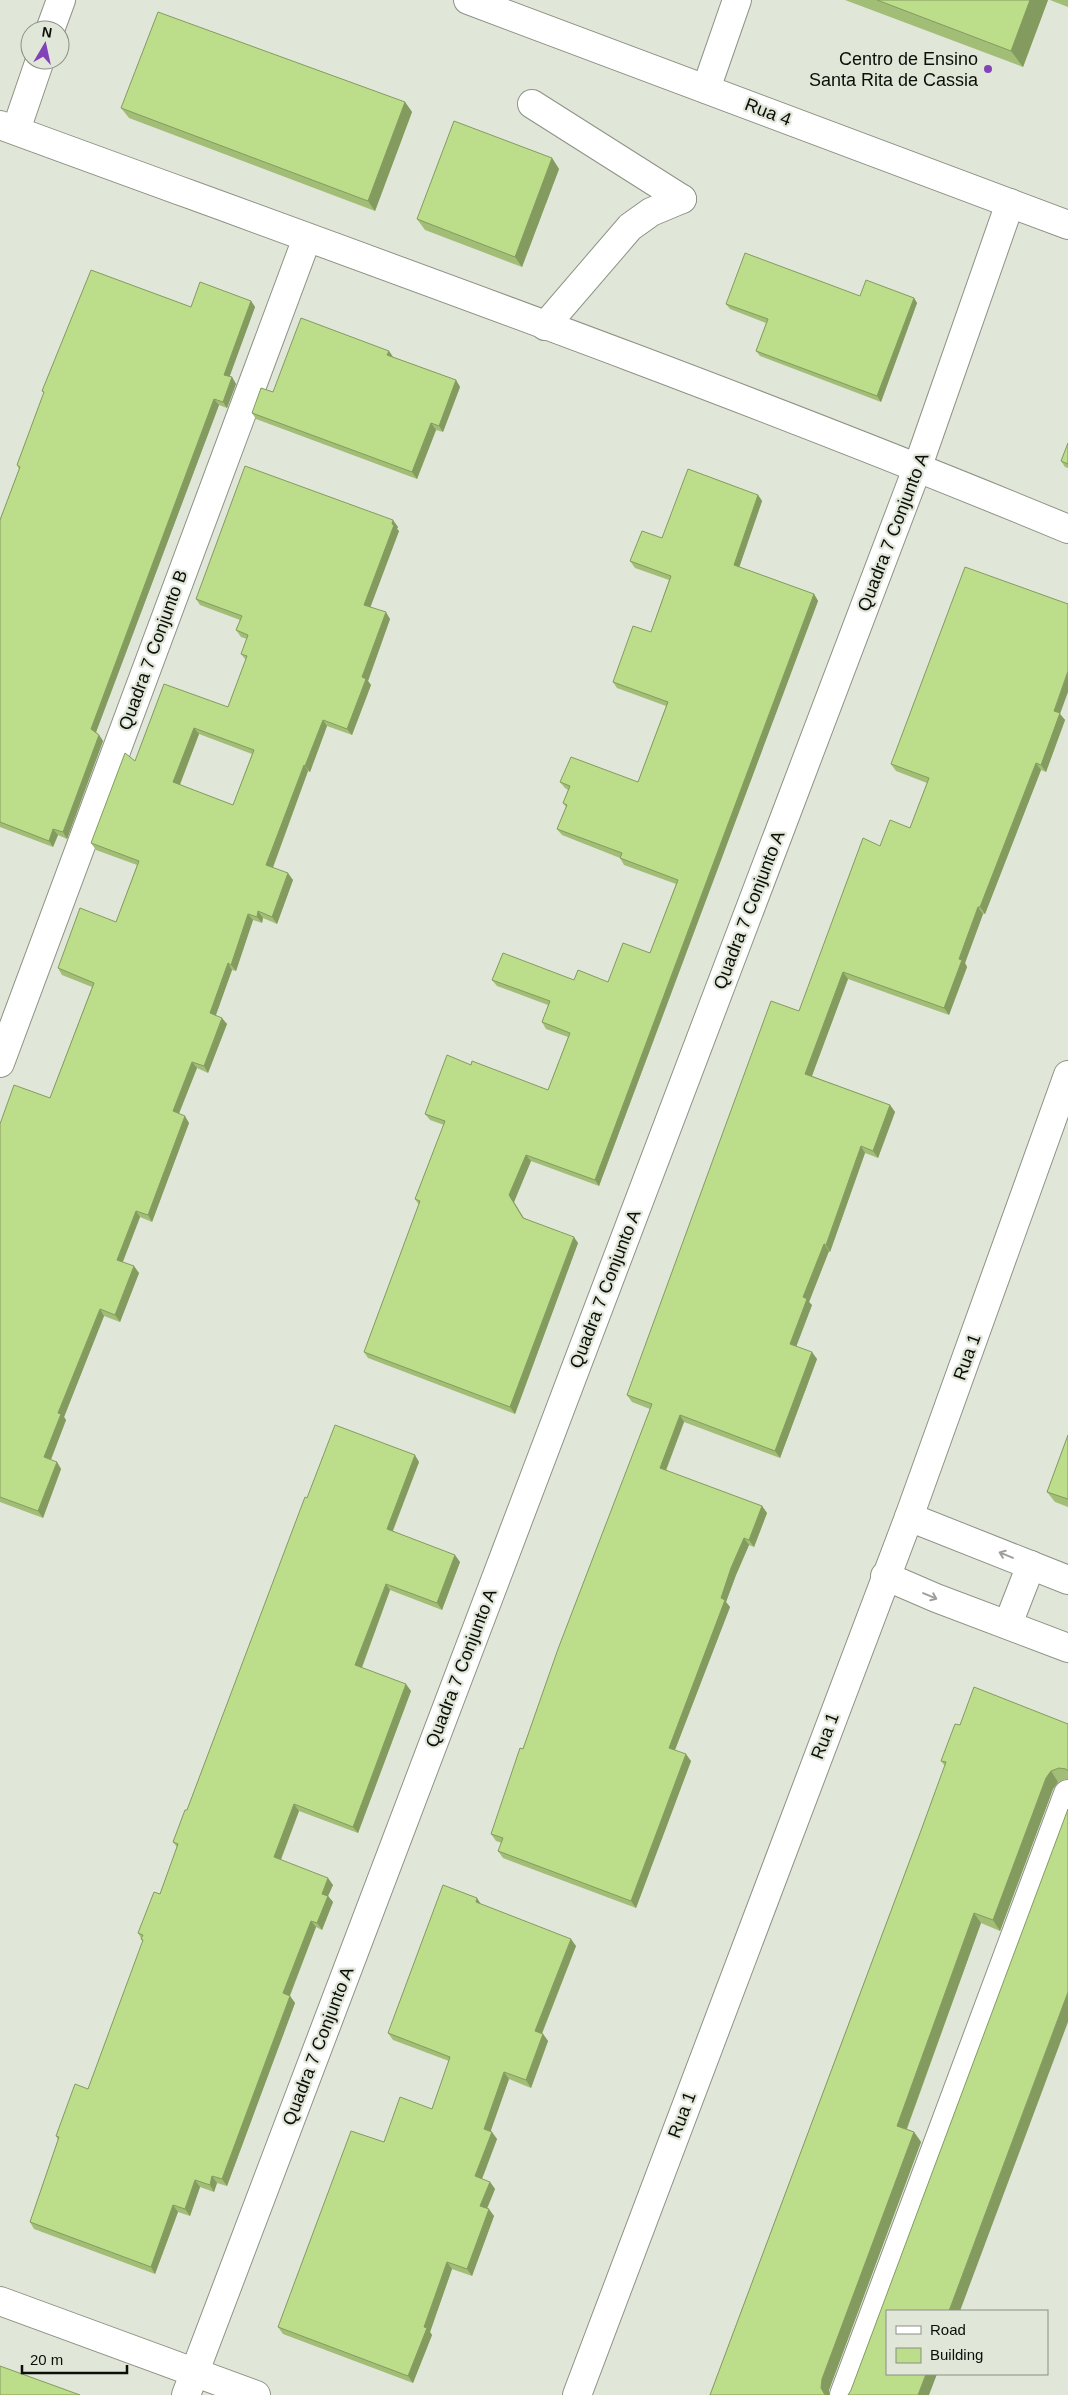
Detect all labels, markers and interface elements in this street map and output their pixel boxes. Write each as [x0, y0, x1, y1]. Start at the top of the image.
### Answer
north arrow [20, 20, 70, 70]
text: N [41, 23, 53, 41]
place label: Centro de Ensino Santa Rita de Cassia [809, 49, 979, 90]
marker: Centro de Ensino Santa Rita de Cassia [982, 63, 994, 75]
street label: Rua 4 [742, 94, 794, 130]
street label: Quadra 7 Conjunto A [854, 450, 932, 614]
street label: Quadra 7 Conjunto B [115, 567, 191, 733]
street label: Quadra 7 Conjunto A [710, 828, 788, 992]
street label: Quadra 7 Conjunto A [566, 1207, 644, 1371]
street label: Rua 1 [949, 1331, 985, 1383]
one-way arrow [999, 1550, 1014, 1559]
street label: Quadra 7 Conjunto A [422, 1586, 500, 1750]
one-way arrow [922, 1591, 937, 1601]
street label: Rua 1 [807, 1710, 843, 1762]
street label: Quadra 7 Conjunto A [279, 1964, 357, 2128]
street label: Rua 1 [664, 2089, 700, 2141]
legend [886, 2310, 1048, 2375]
text: Road [930, 2321, 966, 2338]
scale bar [22, 2342, 128, 2374]
text: Building [930, 2346, 983, 2363]
text: 20 m [30, 2351, 63, 2368]

